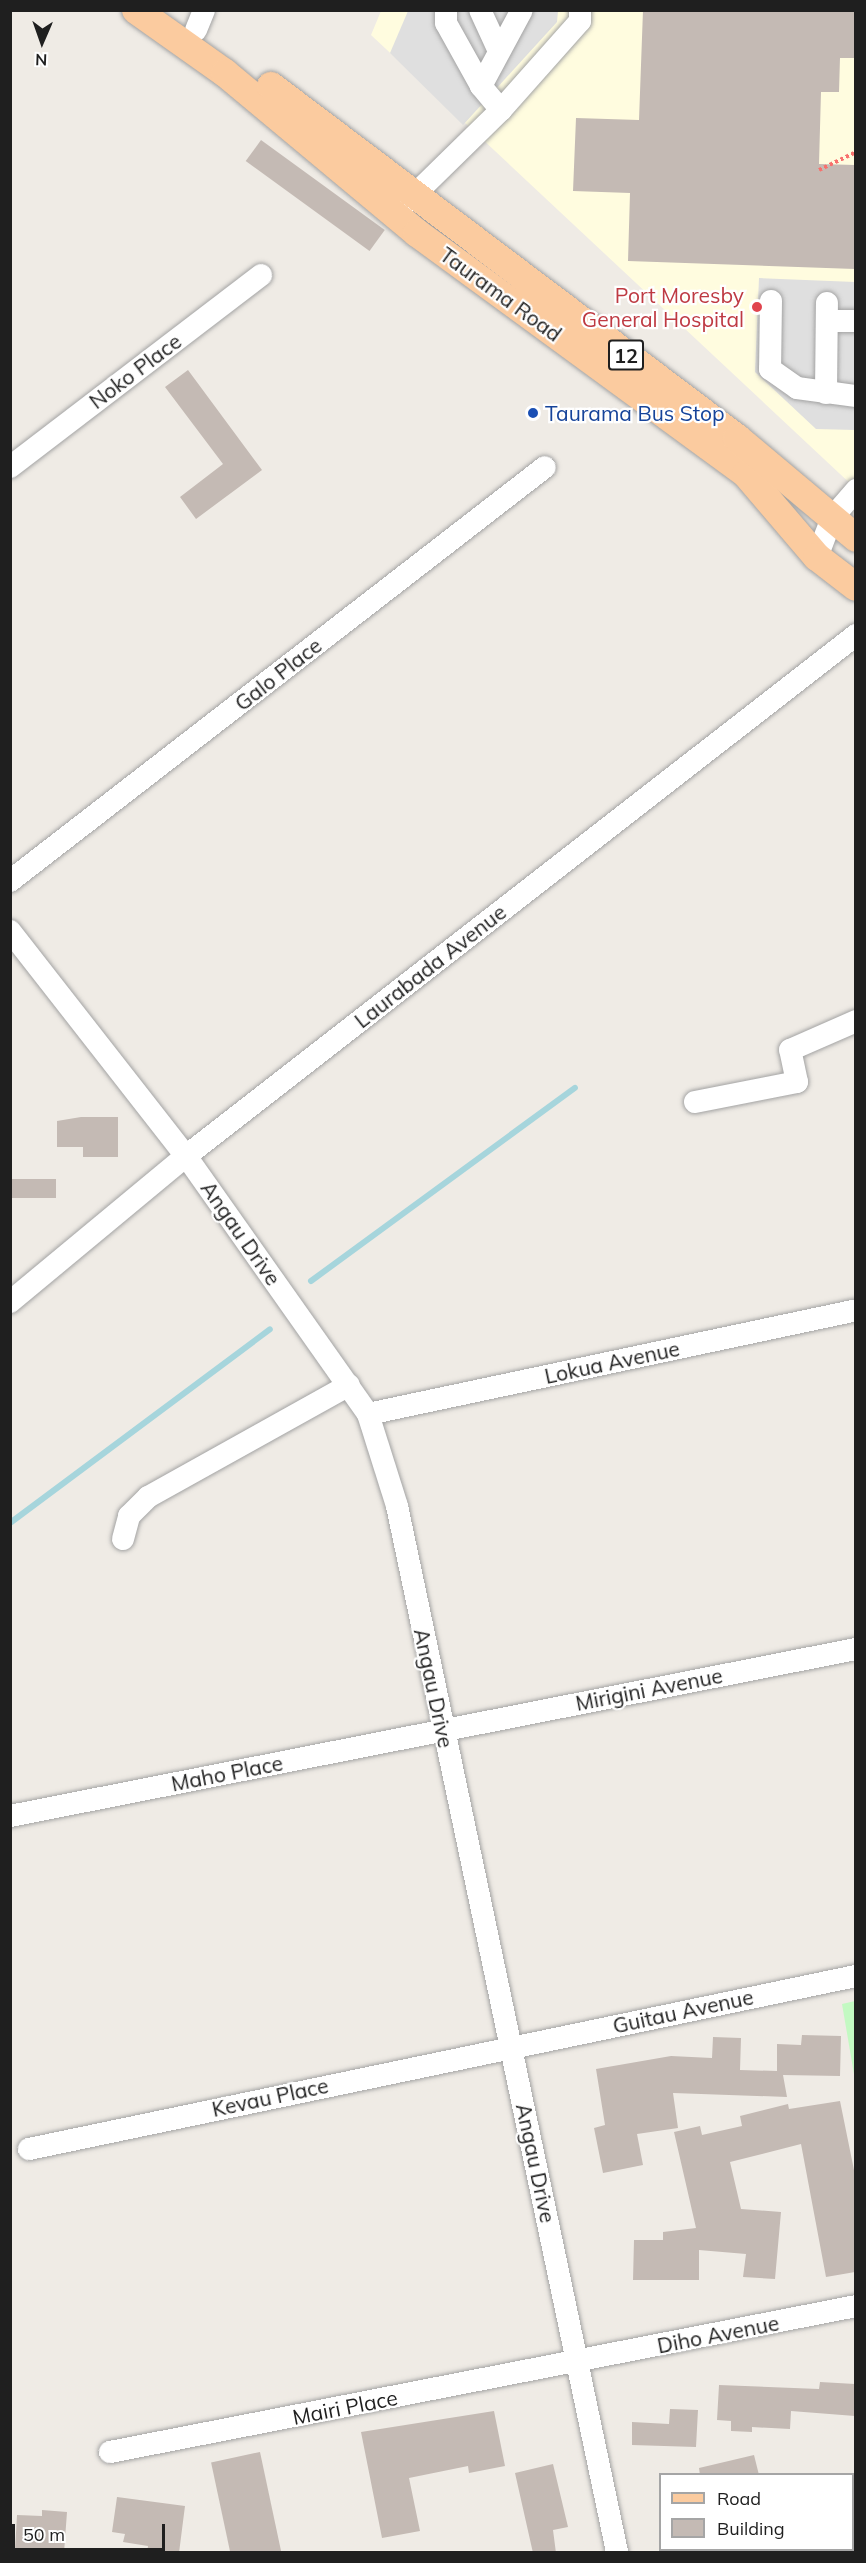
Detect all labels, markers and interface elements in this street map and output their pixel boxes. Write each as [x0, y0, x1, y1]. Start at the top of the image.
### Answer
north arrow [12, 12, 72, 72]
text: N [35, 50, 48, 70]
street label: Taurama Road [435, 242, 567, 346]
place label: Port Moresby General Hospital [582, 282, 744, 332]
marker: Port Moresby General Hospital [748, 298, 766, 316]
street label: Noko Place [84, 328, 186, 414]
road number: 12 [608, 338, 644, 372]
place label: Taurama Bus Stop [545, 400, 725, 426]
marker: Taurama Bus Stop [526, 406, 540, 420]
street label: Galo Place [230, 632, 326, 716]
street label: Laurabada Avenue [349, 899, 511, 1033]
street label: Angau Drive [196, 1176, 286, 1290]
street label: Lokua Avenue [542, 1335, 682, 1389]
street label: Angau Drive [409, 1626, 459, 1750]
street label: Mirigini Avenue [573, 1662, 725, 1716]
street label: Maho Place [169, 1750, 285, 1796]
street label: Guitau Avenue [610, 1984, 756, 2038]
street label: Kevau Place [209, 2072, 331, 2122]
street label: Angau Drive [511, 2101, 561, 2225]
street label: Diho Avenue [655, 2310, 781, 2358]
street label: Mairi Place [290, 2384, 400, 2430]
legend [659, 2473, 854, 2551]
text: Road [717, 2487, 761, 2510]
scale bar [15, 2512, 168, 2550]
text: Building [717, 2517, 785, 2540]
text: 50 m [23, 2523, 65, 2546]

